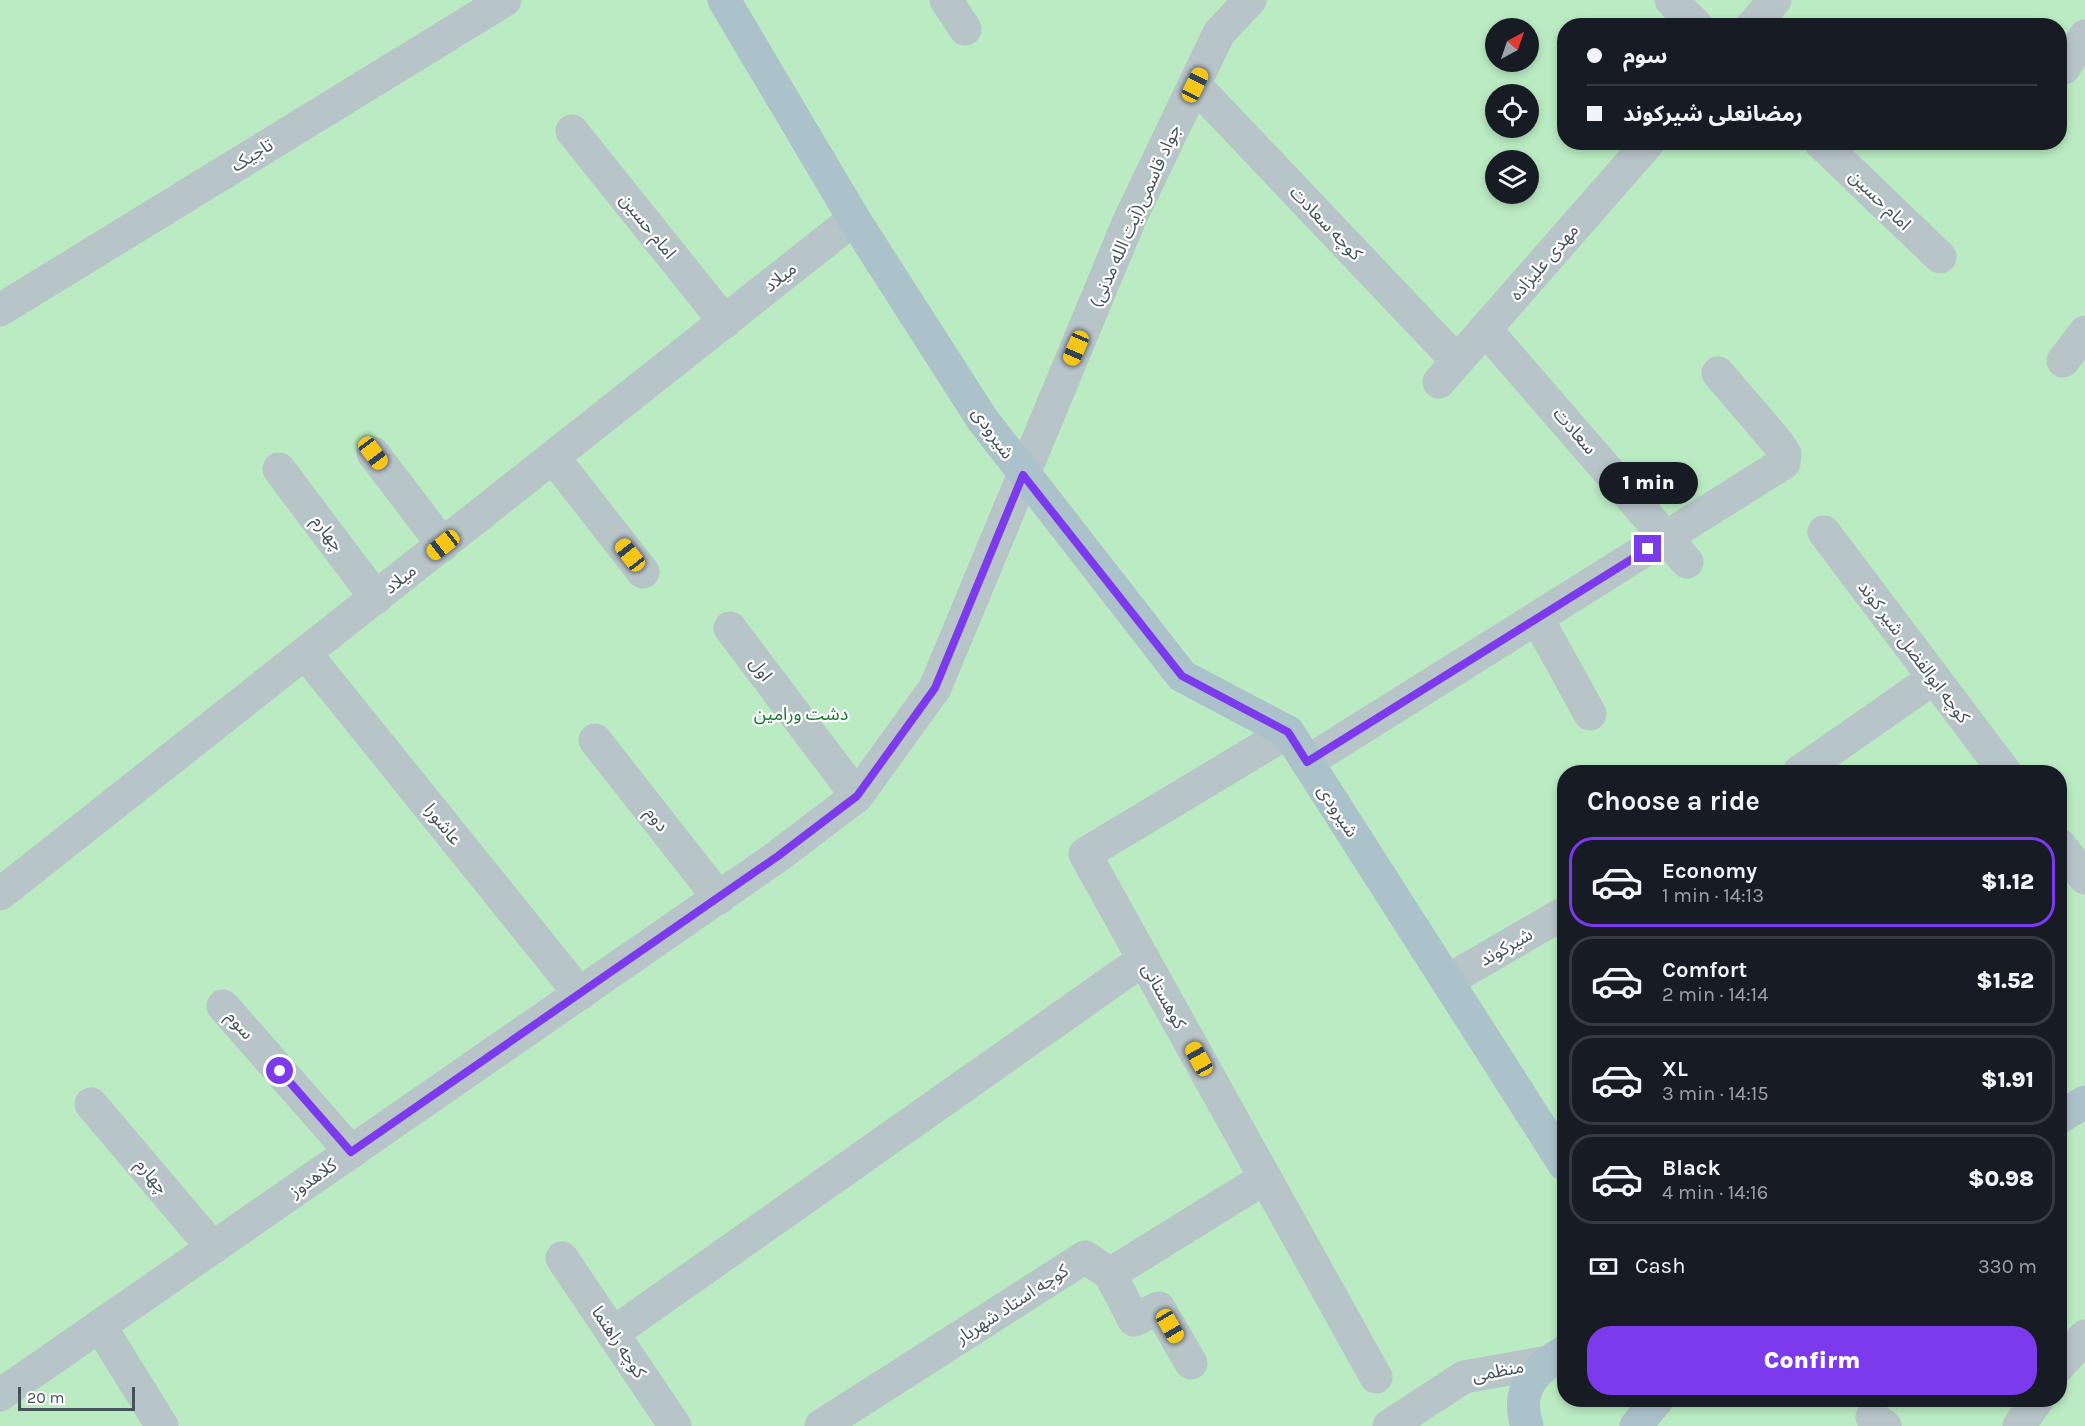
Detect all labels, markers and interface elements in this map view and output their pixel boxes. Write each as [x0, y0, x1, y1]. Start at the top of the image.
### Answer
north arrow [1485, 18, 1539, 72]
map controls [1485, 18, 1539, 204]
text: سوم [1623, 43, 1667, 69]
car [1179, 65, 1211, 105]
button: locate [1485, 84, 1539, 138]
text: رمضانعلی شیرکوند [1623, 101, 1803, 127]
street label: جواد قاسمی(آیت الله مدنی) [1085, 121, 1185, 311]
street label: تاجیک [227, 134, 277, 176]
button: layers [1485, 150, 1539, 204]
street label: امام حسین [1842, 165, 1916, 237]
street label: کوچه سعادت [1285, 181, 1367, 265]
street label: امام حسین [613, 189, 681, 265]
street label: مهدی علیزاده [1505, 219, 1583, 305]
street label: میلاد [759, 257, 801, 297]
car [1061, 328, 1091, 368]
street label: شیرودی [967, 403, 1019, 463]
street label: سعادت [1549, 403, 1601, 459]
car [355, 433, 391, 473]
callout: 1 min [1598, 462, 1698, 504]
text: 1 min [1622, 471, 1675, 494]
street label: چهارم [305, 511, 349, 557]
car [423, 527, 463, 563]
car [612, 535, 648, 575]
route end [1634, 535, 1661, 562]
street label: میلاد [379, 559, 421, 599]
street label: کوچه ابوالفضل شیر کوند [1853, 577, 1975, 728]
street label: اول [745, 652, 777, 686]
park label: دشت ورامین [754, 703, 848, 725]
street label: شیرودی [1313, 781, 1363, 841]
text: Choose a ride [1587, 785, 1760, 817]
street label: عاشورا [420, 799, 466, 849]
street label: دوم [638, 802, 673, 838]
icon: car [1590, 855, 1644, 909]
text: Economy [1662, 858, 1757, 884]
text: $1.12 [1981, 869, 2034, 895]
text: 1 min · 14:13 [1662, 884, 1764, 907]
street label: شیرکوند [1476, 923, 1536, 971]
icon: car [1590, 954, 1644, 1008]
text: Comfort [1662, 957, 1747, 983]
street label: کوهستانی [1137, 959, 1191, 1033]
text: $1.52 [1976, 968, 2034, 994]
text: 2 min · 14:14 [1662, 983, 1768, 1006]
street label: سوم [219, 1006, 259, 1046]
car [1182, 1039, 1216, 1079]
icon: car [1590, 1053, 1644, 1107]
text: XL [1662, 1056, 1688, 1082]
route start [266, 1057, 293, 1084]
text: $1.91 [1981, 1067, 2034, 1093]
text: 3 min · 14:15 [1662, 1082, 1769, 1105]
icon: car [1590, 1152, 1644, 1206]
street label: چهارم [129, 1154, 173, 1200]
street label: کلاهدوز [284, 1154, 341, 1203]
text: Black [1662, 1155, 1721, 1181]
text: $0.98 [1968, 1166, 2034, 1192]
text: 4 min · 14:16 [1662, 1181, 1768, 1204]
icon: cash [1587, 1250, 1620, 1283]
text: Cash [1635, 1253, 1685, 1279]
text: 330 m [1978, 1255, 2037, 1278]
street label: کوچه استاد شهریار [951, 1259, 1073, 1349]
street label: کوچه راهنما [587, 1302, 651, 1383]
car [1153, 1306, 1187, 1346]
button: Confirm [1587, 1326, 2037, 1395]
street label: منظمی [1470, 1355, 1526, 1387]
scale bar [18, 1384, 135, 1412]
text: 20 m [27, 1388, 65, 1407]

